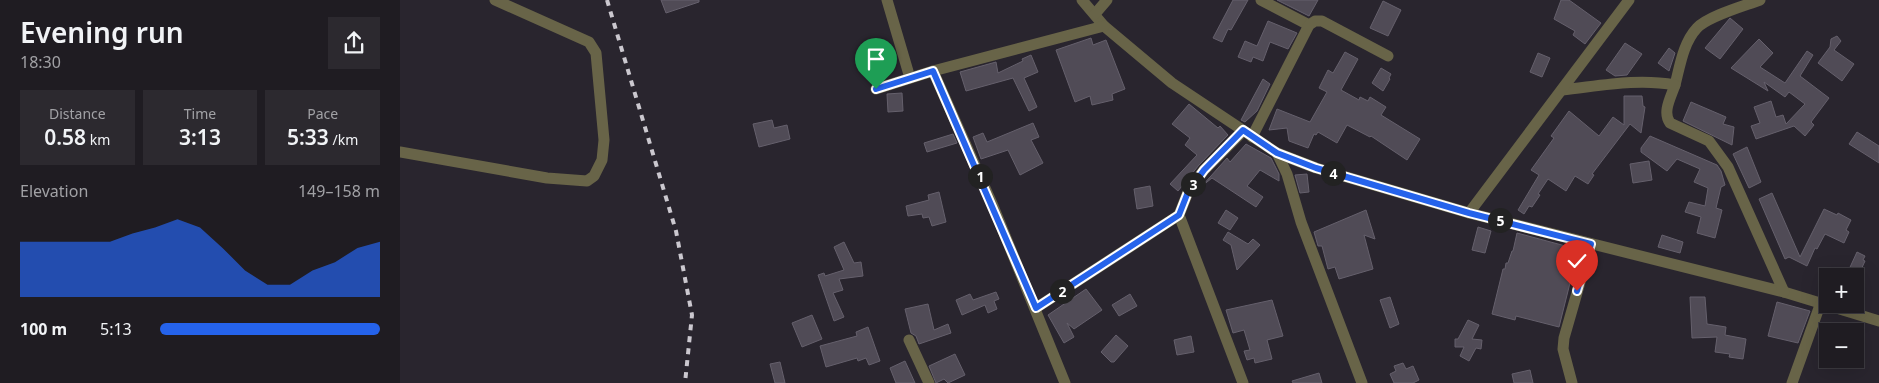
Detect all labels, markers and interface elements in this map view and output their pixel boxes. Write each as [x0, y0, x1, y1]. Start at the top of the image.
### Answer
text: Evening run [20, 13, 184, 51]
button: share [328, 17, 380, 69]
pin [855, 38, 897, 89]
icon: arrive [862, 45, 890, 73]
text: 18:30 [20, 51, 61, 73]
text: Distance [49, 104, 106, 123]
text: Time [184, 104, 216, 123]
text: Pace [307, 104, 338, 123]
text: 0.58 [44, 123, 86, 151]
text: 3:13 [179, 123, 221, 151]
text: 5:33 [287, 123, 329, 151]
text: km [86, 130, 110, 149]
text: /km [329, 130, 358, 149]
pin: 4 [1320, 160, 1346, 186]
pin: 1 [968, 164, 992, 188]
text: 4 [1329, 164, 1338, 183]
text: 1 [976, 167, 985, 186]
pin: 3 [1180, 172, 1206, 196]
text: 3 [1189, 175, 1198, 194]
text: Elevation [20, 180, 88, 202]
text: 149–158 m [298, 180, 380, 202]
pin: 5 [1488, 208, 1512, 232]
text: 5 [1496, 211, 1505, 230]
pin [1556, 240, 1598, 291]
icon: check [1563, 247, 1591, 275]
map controls [1819, 268, 1864, 368]
button: + [1819, 268, 1864, 313]
pin: 2 [1050, 278, 1074, 304]
text: 2 [1058, 282, 1067, 301]
text: 100 m [20, 318, 67, 340]
text: 5:13 [100, 318, 132, 340]
button: − [1819, 323, 1864, 368]

